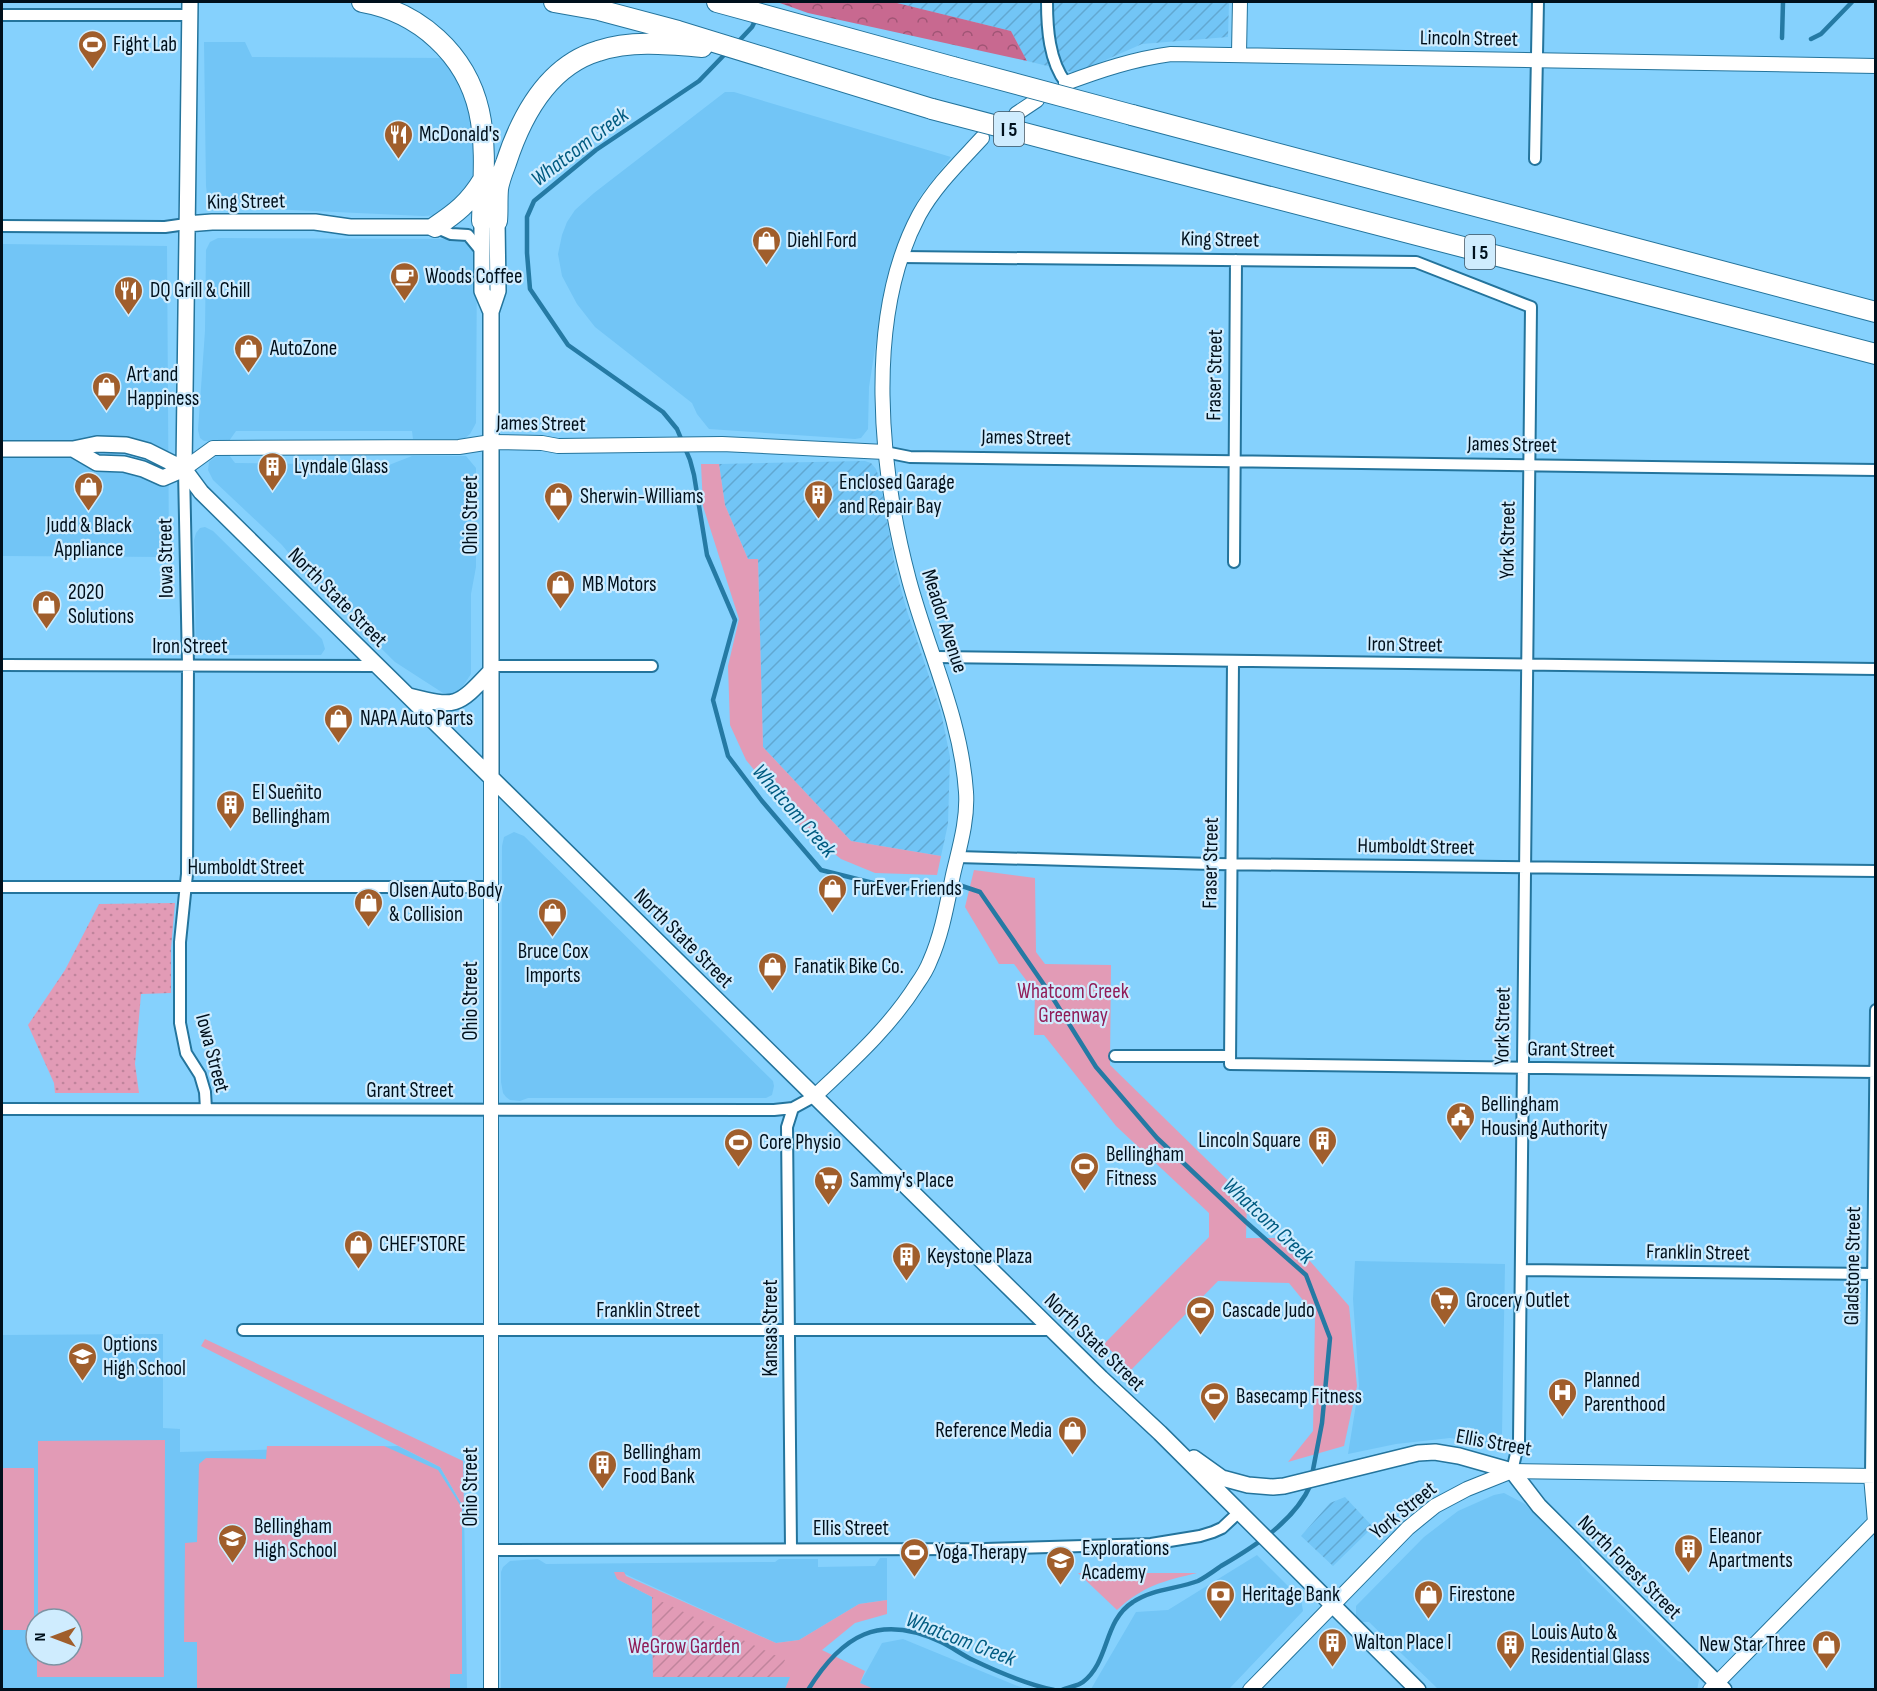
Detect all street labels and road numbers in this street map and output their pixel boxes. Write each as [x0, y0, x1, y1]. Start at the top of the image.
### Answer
street label: Lincoln Street [1420, 25, 1518, 52]
road number: I 5 [994, 112, 1024, 146]
street label: King Street [207, 188, 285, 215]
street label: King Street [1181, 226, 1259, 253]
road number: I 5 [1465, 235, 1495, 269]
street label: Fraser Street [1201, 329, 1228, 421]
street label: James Street [495, 410, 586, 437]
street label: James Street [980, 424, 1071, 451]
street label: James Street [1466, 431, 1557, 458]
street label: Ohio Street [458, 475, 483, 555]
street label: York Street [1494, 501, 1521, 579]
street label: Iowa Street [152, 518, 179, 598]
street label: North State Street [283, 543, 392, 652]
street label: Meador Avenue [916, 566, 973, 676]
street label: Iron Street [1367, 631, 1443, 658]
street label: Iron Street [152, 634, 228, 659]
street label: Fraser Street [1197, 817, 1224, 909]
street label: Humboldt Street [1357, 833, 1475, 860]
street label: Humboldt Street [187, 855, 305, 880]
street label: North State Street [629, 884, 738, 993]
street label: Ohio Street [458, 961, 483, 1041]
street label: York Street [1489, 987, 1516, 1065]
street label: Iowa Street [190, 1011, 235, 1095]
street label: Grant Street [1527, 1036, 1615, 1063]
street label: Grant Street [366, 1078, 454, 1103]
street label: Gladstone Street [1839, 1206, 1866, 1326]
street label: Franklin Street [1646, 1239, 1750, 1266]
street label: Kansas Street [758, 1279, 783, 1377]
street label: North State Street [1039, 1288, 1150, 1397]
street label: Franklin Street [596, 1298, 700, 1323]
street label: Ellis Street [1454, 1424, 1534, 1461]
street label: Ohio Street [458, 1447, 483, 1527]
street label: York Street [1365, 1476, 1442, 1545]
street label: North Forest Street [1573, 1510, 1687, 1624]
street label: Ellis Street [813, 1516, 889, 1541]

